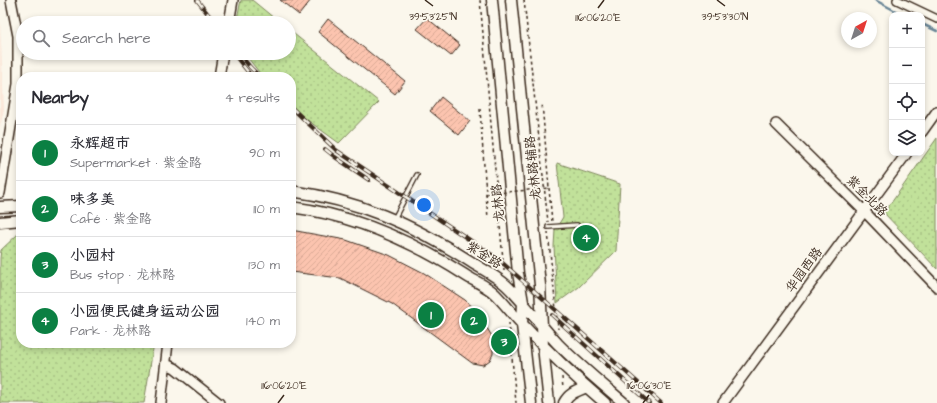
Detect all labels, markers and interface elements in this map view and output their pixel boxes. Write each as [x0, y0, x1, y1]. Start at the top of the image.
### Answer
text: 39°53'25"N [409, 10, 457, 24]
text: 39°53'30"N [702, 10, 748, 24]
text: 116°06'20"E [575, 11, 621, 25]
north arrow [841, 12, 877, 48]
map controls [889, 12, 925, 156]
button: + [889, 12, 925, 48]
search box [16, 16, 296, 60]
icon: search [30, 27, 52, 49]
text: Search here [62, 28, 151, 49]
button: − [889, 48, 925, 84]
button: locate [889, 84, 925, 120]
text: Nearby [32, 86, 89, 110]
text: 4 results [225, 89, 280, 107]
button: layers [889, 120, 925, 156]
text: 永辉超市 [70, 133, 130, 154]
street label: 龙林路辅路 [521, 135, 545, 201]
text: 1 [44, 144, 46, 162]
text: 90 m [249, 144, 280, 162]
text: Supermarket · 紫金路 [70, 154, 202, 172]
street label: 紫金北路 [842, 171, 892, 221]
street label: 龙林路 [487, 183, 509, 223]
text: 味多美 [70, 189, 115, 210]
your location [414, 195, 434, 215]
text: 2 [41, 200, 49, 218]
text: 110 m [253, 200, 280, 218]
text: Café · 紫金路 [70, 210, 152, 228]
pin: 4 [573, 223, 599, 253]
street label: 紫金路 [463, 237, 505, 273]
street label: 华园西路 [781, 244, 827, 296]
text: 小园村 [70, 245, 115, 266]
text: 3 [42, 256, 48, 274]
text: 130 m [248, 256, 280, 274]
text: Bus stop · 龙林路 [70, 266, 175, 284]
pin: 1 [418, 300, 444, 330]
text: 小园便民健身运动公园 [70, 301, 220, 322]
pin: 2 [461, 306, 487, 336]
text: 4 [41, 312, 49, 330]
text: 140 m [246, 312, 280, 330]
text: Park · 龙林路 [70, 322, 151, 340]
pin: 3 [491, 327, 517, 357]
text: 116°06'20"E [261, 379, 307, 393]
text: 116°06'30"E [627, 379, 672, 393]

